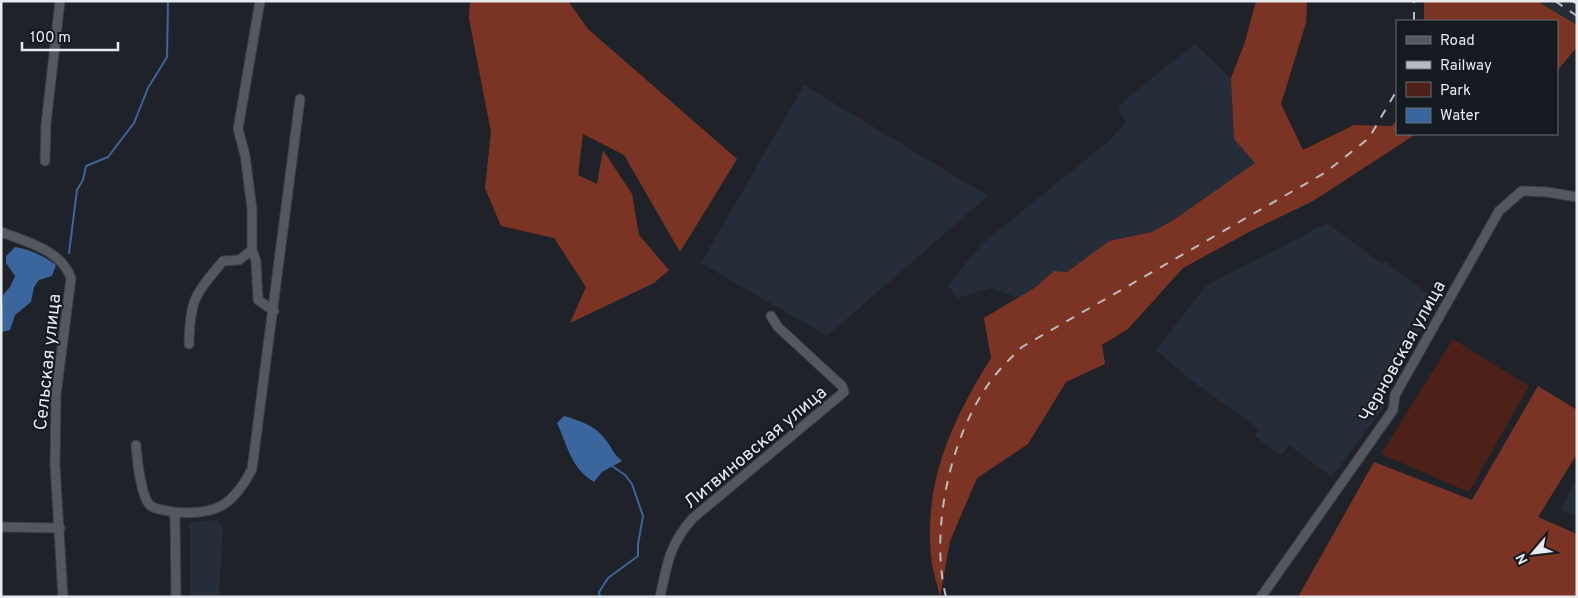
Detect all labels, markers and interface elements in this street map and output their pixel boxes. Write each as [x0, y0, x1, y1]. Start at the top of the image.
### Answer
scale bar [22, 20, 119, 52]
legend [1396, 20, 1558, 135]
text: 100 m [30, 29, 71, 48]
text: Road [1440, 32, 1475, 51]
text: Railway [1440, 57, 1492, 76]
text: Park [1440, 82, 1471, 101]
text: Water [1440, 107, 1480, 126]
street label: Черновская улица [1355, 277, 1452, 427]
street label: Сельская улица [30, 293, 67, 432]
street label: Литвиновская улица [680, 382, 832, 515]
north arrow [1508, 528, 1558, 578]
text: N [1513, 550, 1533, 567]

